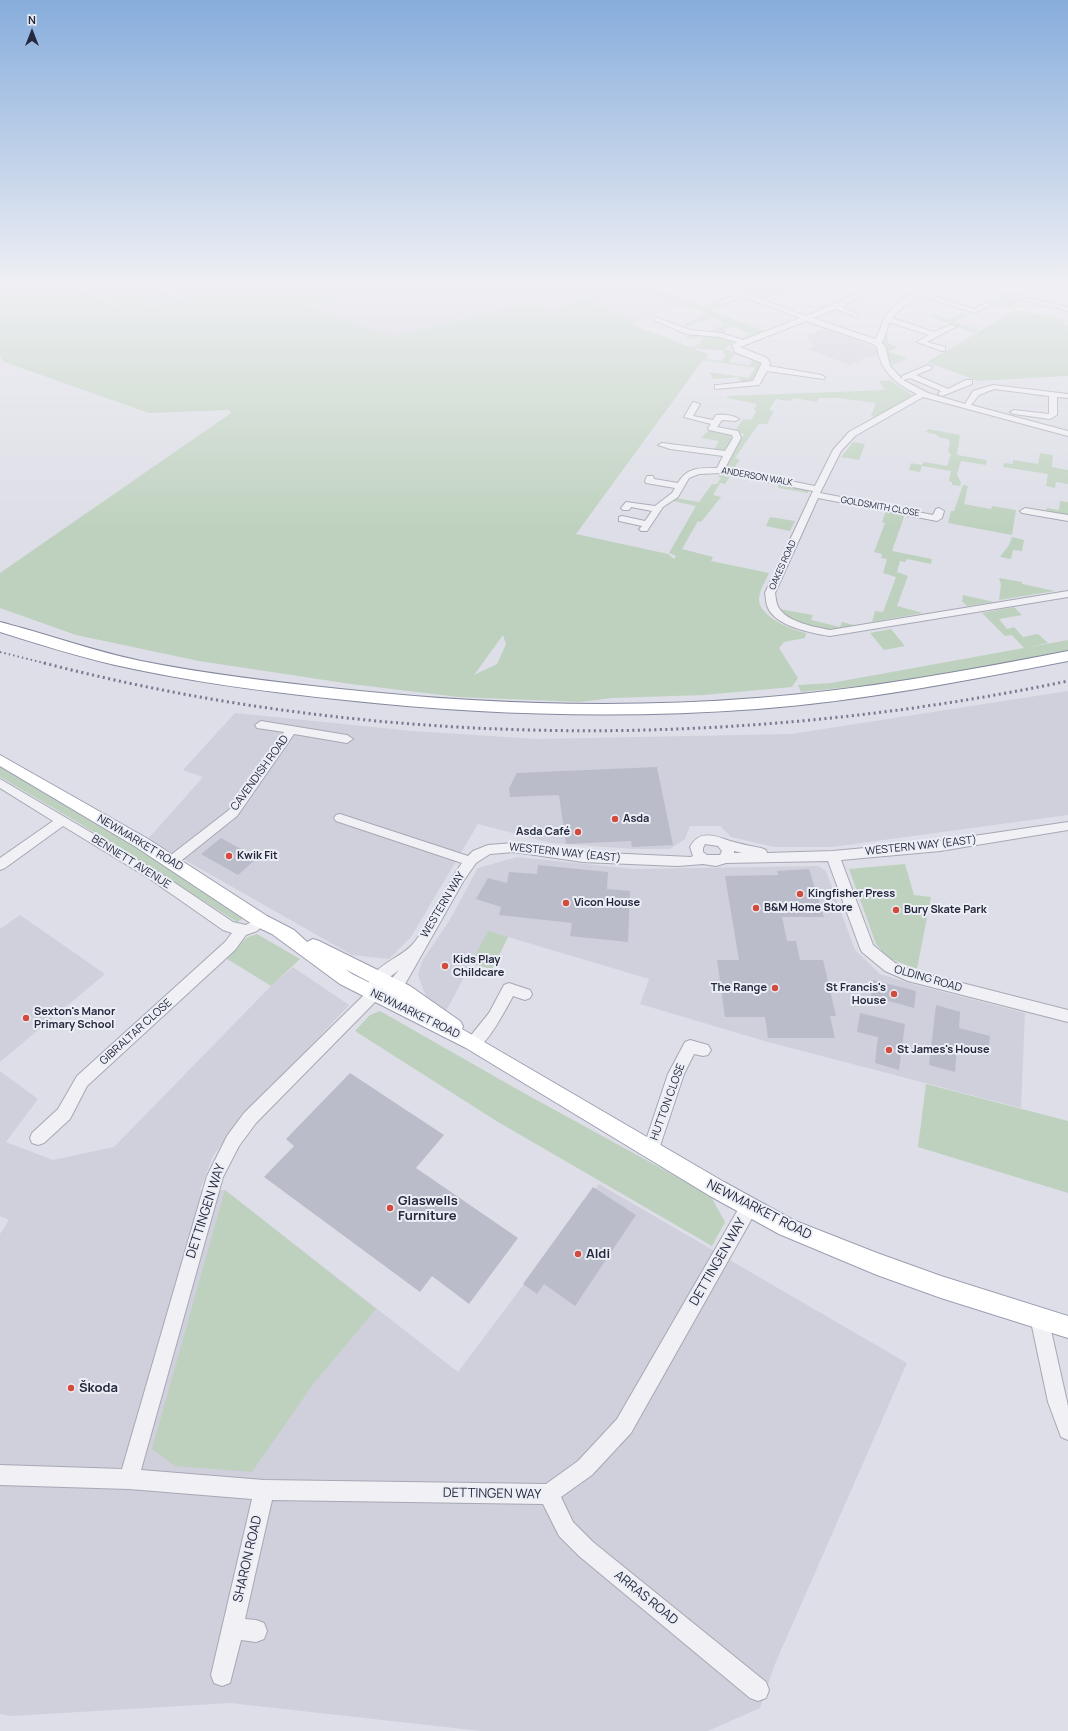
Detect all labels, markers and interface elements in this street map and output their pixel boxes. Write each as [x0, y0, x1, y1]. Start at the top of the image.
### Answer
north arrow [12, 12, 52, 52]
text: N [28, 12, 36, 27]
street label: ANDERSON WALK [721, 465, 793, 489]
street label: GOLDSMITH CLOSE [840, 495, 920, 519]
street label: OAKES ROAD [767, 538, 799, 592]
street label: CAVENDISH ROAD [228, 733, 292, 813]
street label: NEWMARKET ROAD [95, 812, 185, 874]
place label: Asda [623, 812, 649, 826]
marker: Asda [610, 814, 620, 824]
place label: Asda Café [516, 825, 570, 839]
marker: Asda Café [573, 827, 583, 837]
street label: BENNETT AVENUE [89, 832, 173, 892]
street label: WESTERN WAY (EAST) [864, 834, 978, 858]
street label: WESTERN WAY (EAST) [508, 841, 622, 865]
place label: Kwik Fit [237, 849, 278, 863]
marker: Kwik Fit [224, 851, 234, 861]
street label: WESTERN WAY [418, 870, 468, 940]
place label: Kingfisher Press [808, 887, 895, 901]
marker: Kingfisher Press [795, 889, 805, 899]
place label: Vicon House [574, 896, 640, 910]
marker: Vicon House [561, 898, 571, 908]
place label: B&M Home Store [764, 901, 853, 915]
marker: B&M Home Store [751, 903, 761, 913]
place label: Bury Skate Park [904, 903, 987, 917]
marker: Bury Skate Park [891, 905, 901, 915]
place label: Kids Play Childcare [453, 953, 504, 979]
marker: Kids Play Childcare [440, 961, 450, 971]
street label: OLDING ROAD [893, 963, 963, 995]
place label: The Range [711, 981, 767, 995]
place label: St Francis's House [826, 981, 886, 1007]
marker: The Range [770, 983, 780, 993]
street label: NEWMARKET ROAD [368, 987, 462, 1041]
marker: St Francis's House [889, 989, 899, 999]
street label: GIBRALTAR CLOSE [97, 996, 175, 1068]
place label: Sexton's Manor Primary School [34, 1005, 115, 1031]
marker: Sexton's Manor Primary School [21, 1013, 31, 1023]
place label: St James's House [897, 1043, 990, 1057]
marker: St James's House [884, 1045, 894, 1055]
street label: HUTTON CLOSE [648, 1062, 688, 1142]
street label: DETTINGEN WAY [183, 1162, 229, 1260]
street label: NEWMARKET ROAD [704, 1177, 814, 1243]
place label: Glaswells Furniture [398, 1193, 458, 1224]
marker: Glaswells Furniture [385, 1203, 395, 1213]
street label: DETTINGEN WAY [687, 1216, 749, 1308]
place label: Aldi [586, 1246, 610, 1262]
marker: Aldi [573, 1249, 583, 1259]
place label: Škoda [79, 1380, 118, 1396]
marker: Škoda [66, 1383, 76, 1393]
street label: DETTINGEN WAY [443, 1485, 541, 1503]
street label: SHARON ROAD [230, 1514, 266, 1604]
street label: ARRAS ROAD [611, 1568, 681, 1628]

